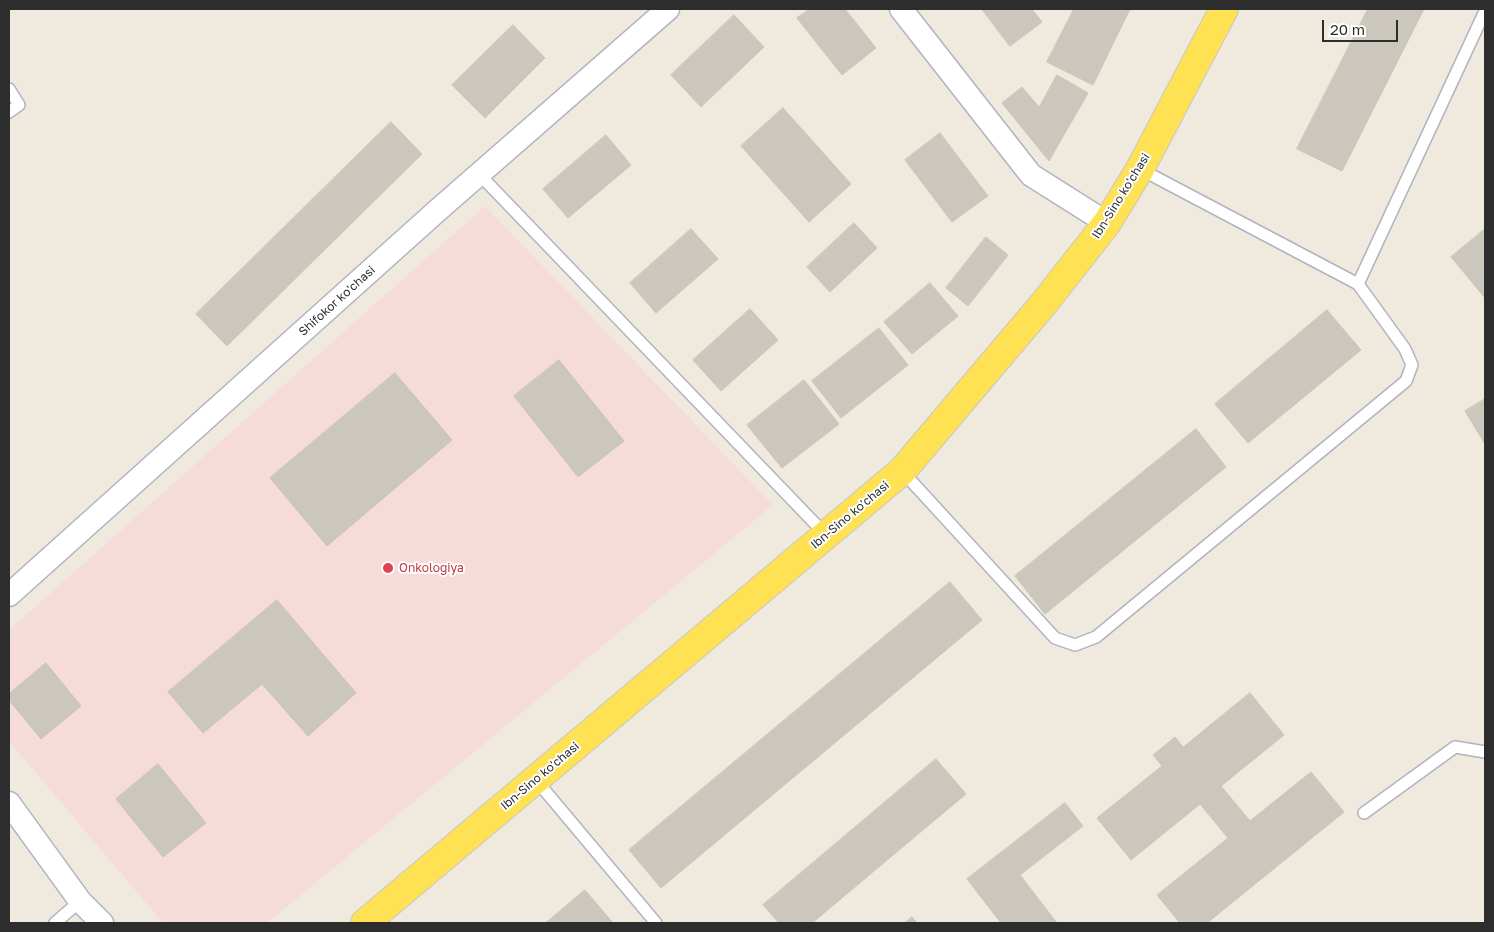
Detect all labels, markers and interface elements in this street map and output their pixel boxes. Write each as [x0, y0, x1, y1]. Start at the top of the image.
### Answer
scale bar [1324, 10, 1400, 42]
text: 20 m [1330, 20, 1365, 38]
street label: Ibn-Sino ko'chasi [1089, 151, 1153, 241]
street label: Shifokor ko'chasi [296, 263, 378, 339]
street label: Ibn-Sino ko'chasi [808, 478, 892, 552]
marker: Onkologiya [381, 561, 395, 575]
place label: Onkologiya [399, 561, 464, 575]
street label: Ibn-Sino ko'chasi [498, 739, 582, 813]

